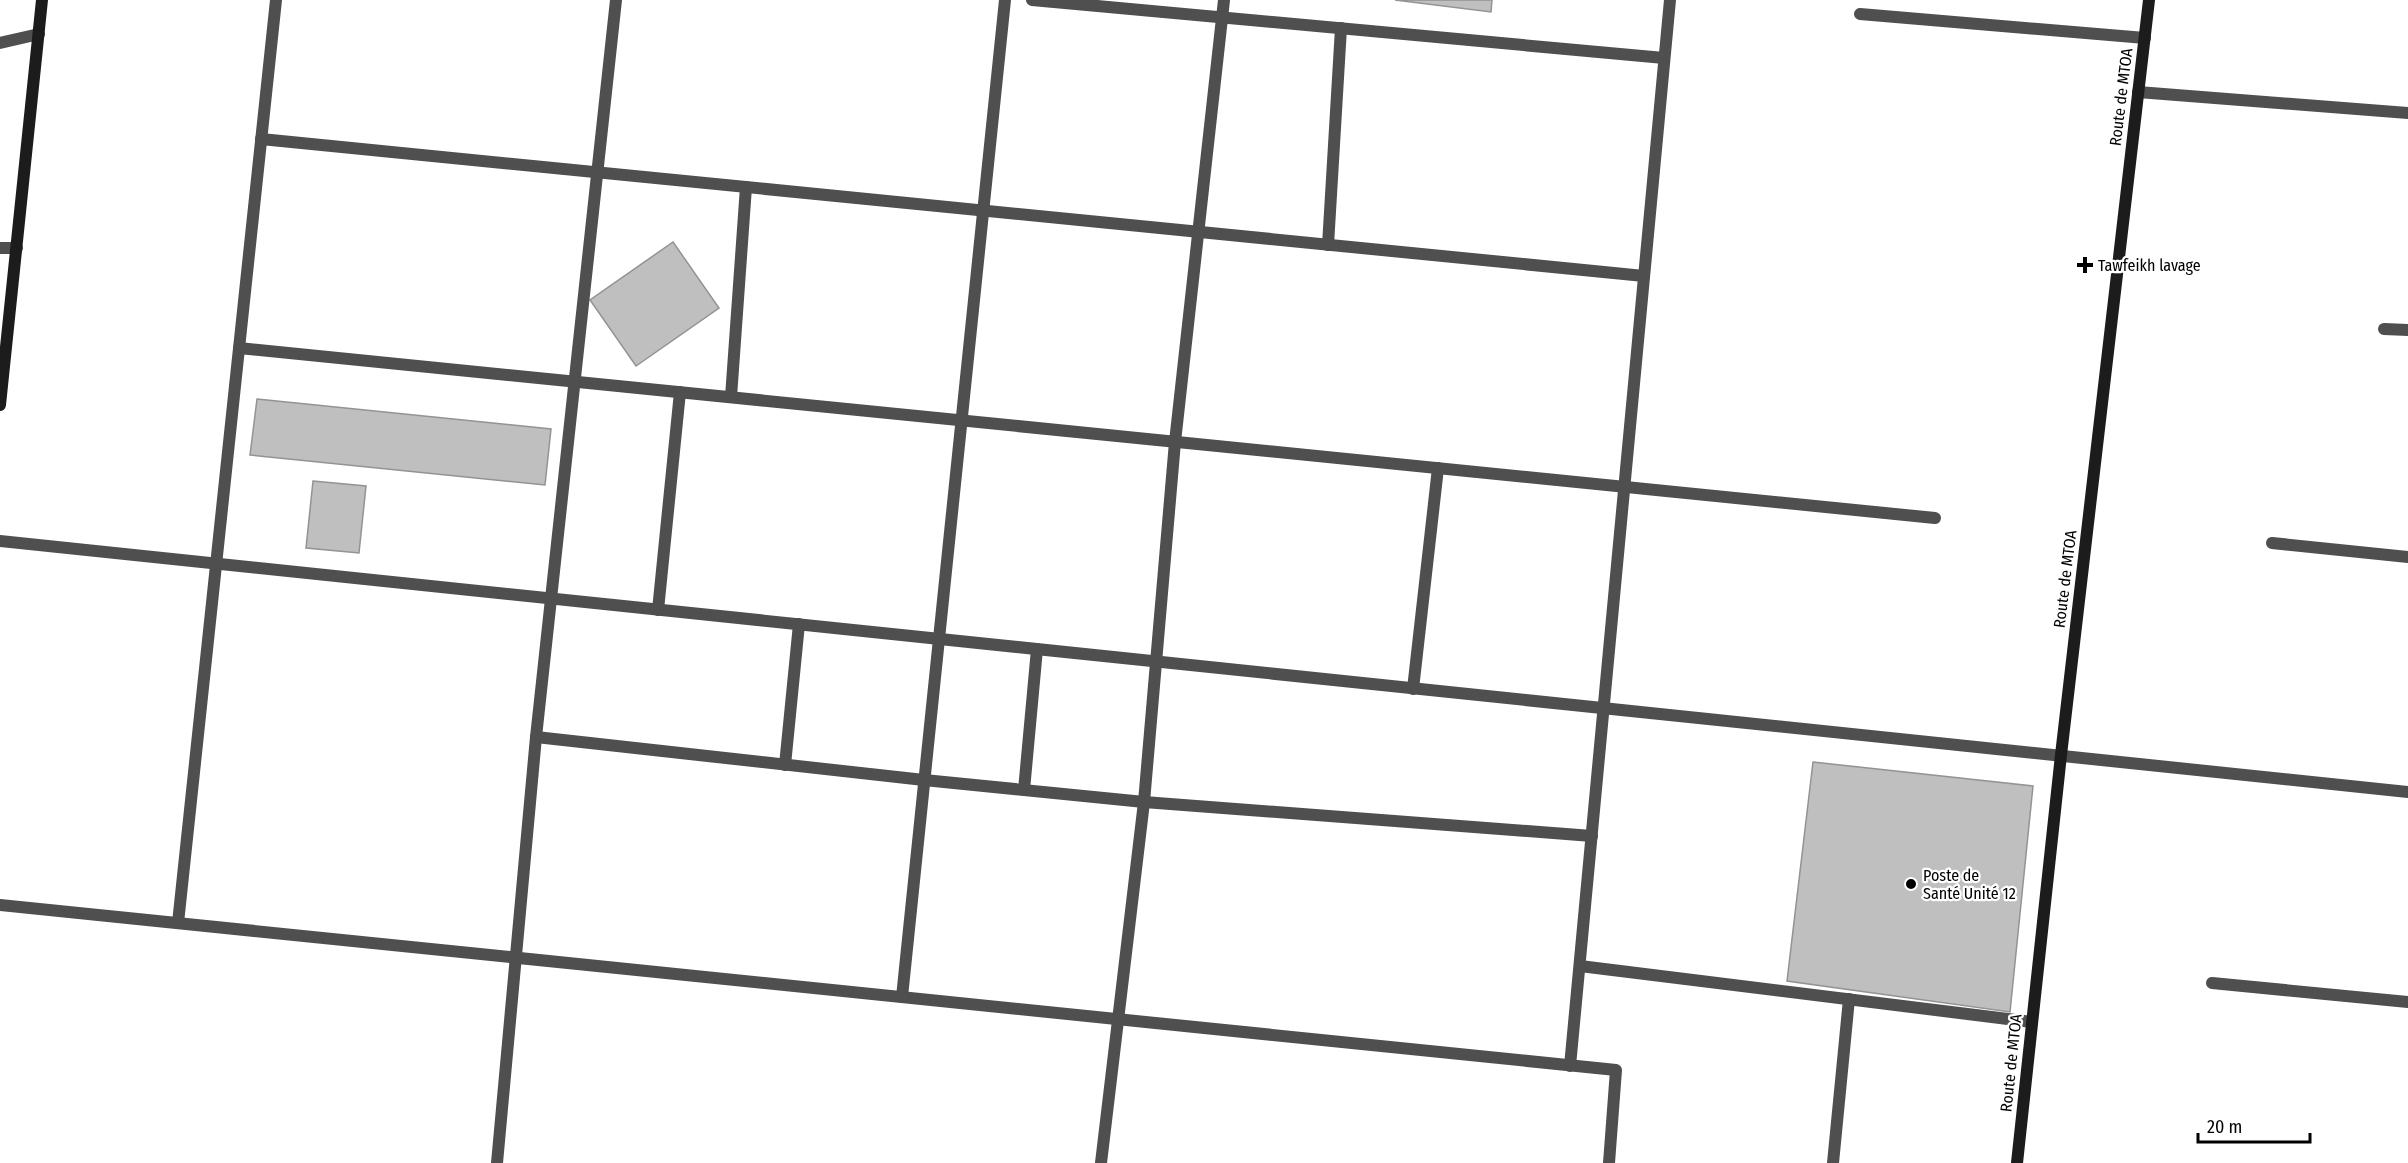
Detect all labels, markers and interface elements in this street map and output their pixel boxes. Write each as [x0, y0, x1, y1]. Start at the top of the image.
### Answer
street label: Route de MTOA [2106, 46, 2136, 147]
marker: Tawfeikh lavage [2076, 256, 2094, 274]
place label: Tawfeikh lavage [2098, 256, 2201, 275]
street label: Route de MTOA [2050, 528, 2080, 629]
place label: Poste de Santé Unité 12 [1923, 866, 2016, 903]
marker: Poste de Santé Unité 12 [1904, 877, 1918, 891]
street label: Route de MTOA [1996, 1012, 2026, 1113]
scale bar [2198, 1106, 2310, 1144]
text: 20 m [2207, 1116, 2242, 1138]

